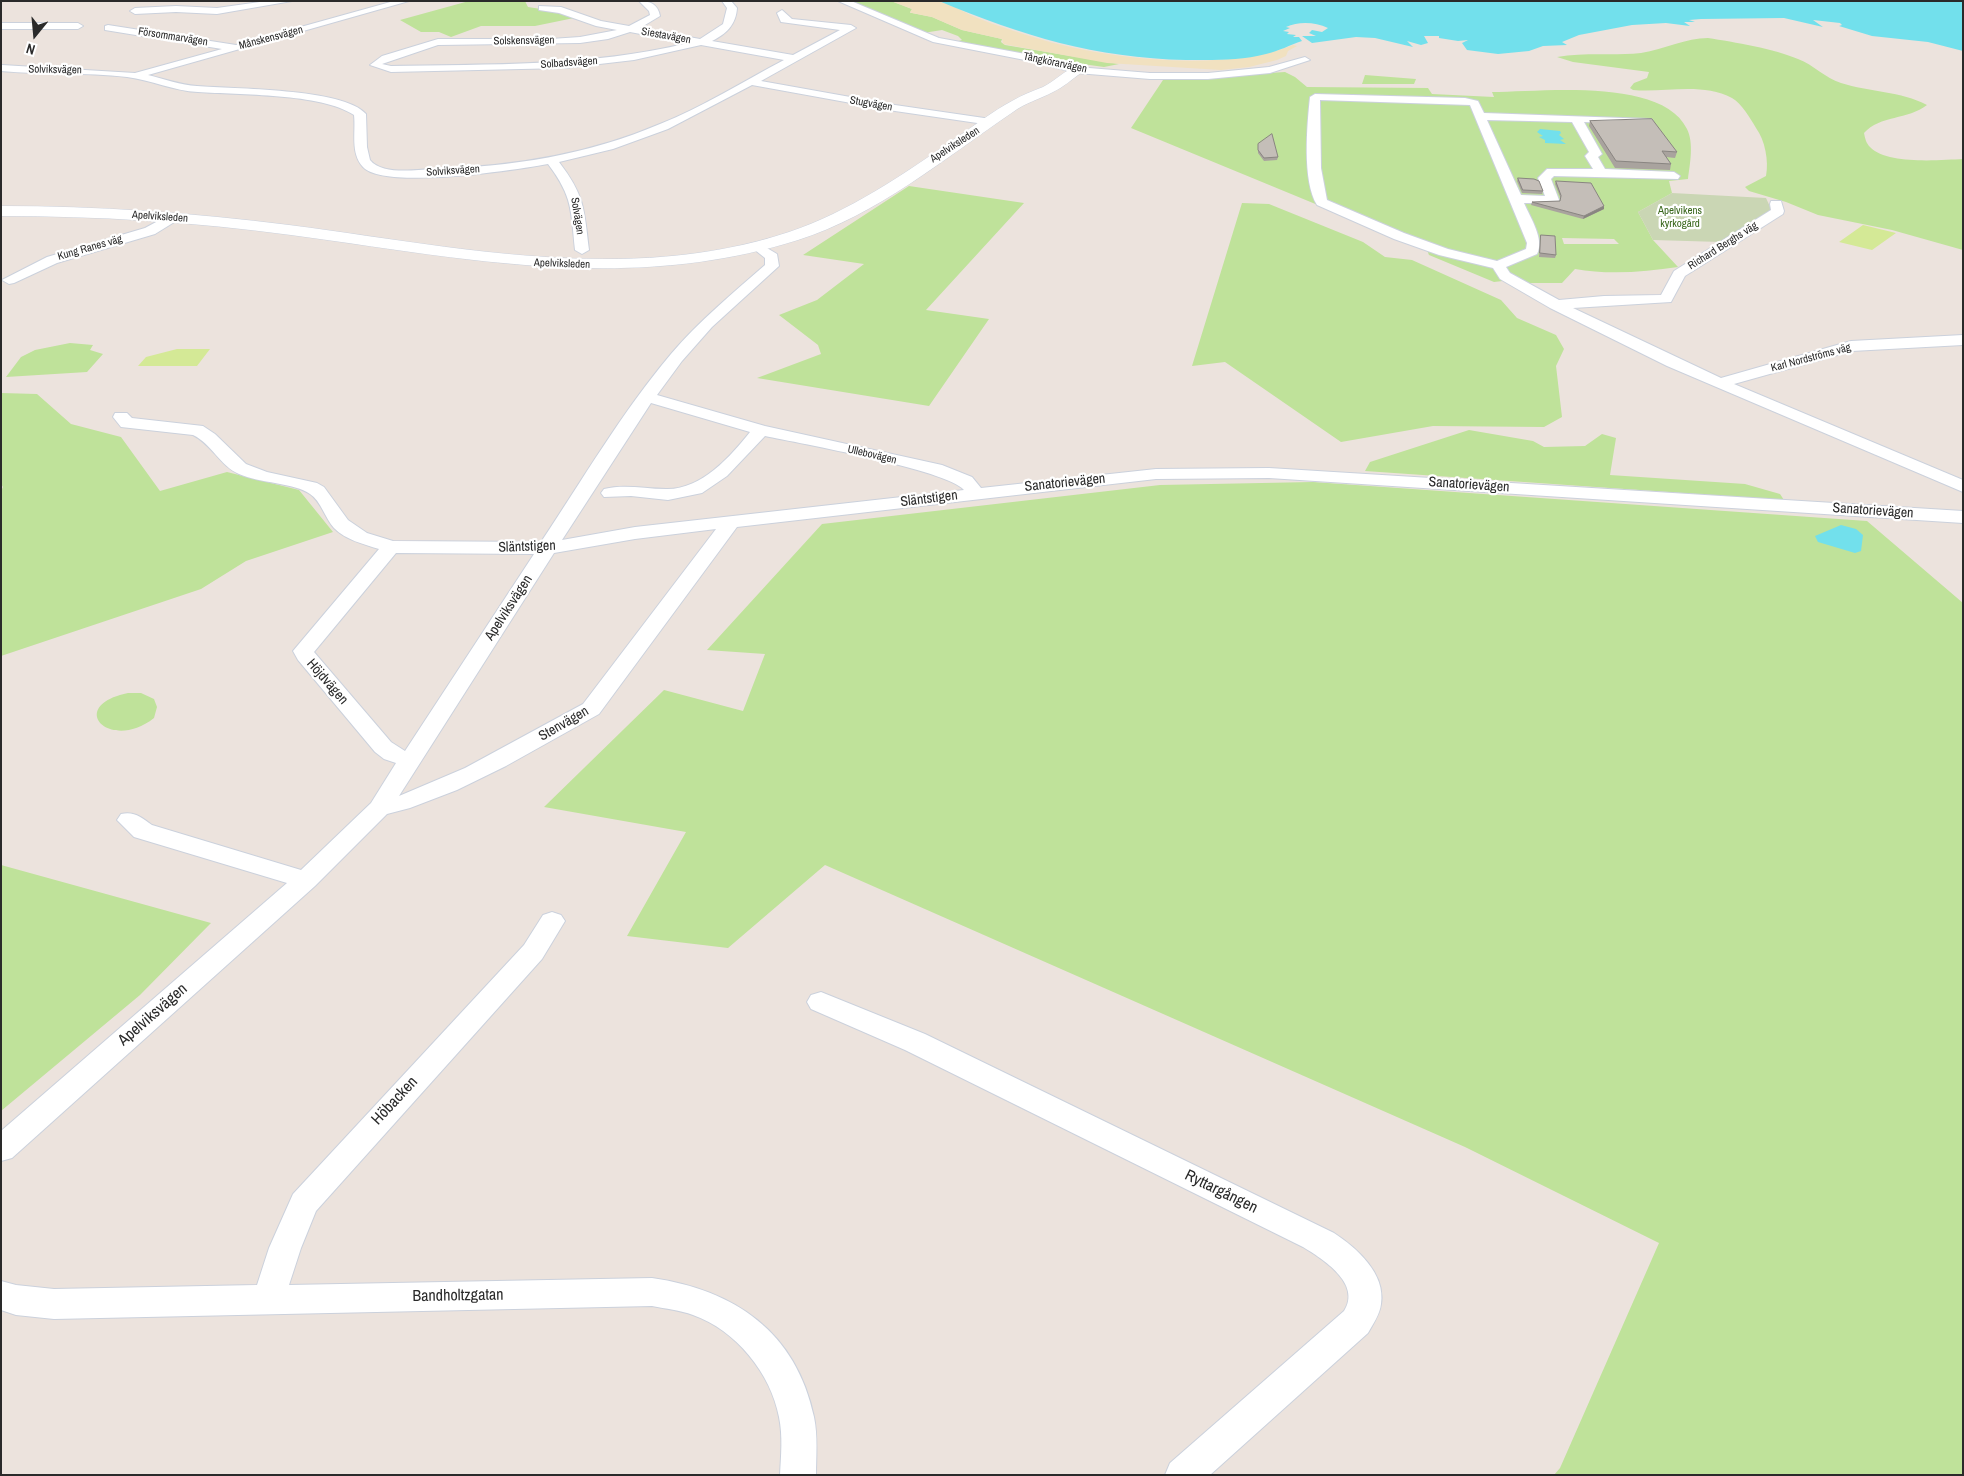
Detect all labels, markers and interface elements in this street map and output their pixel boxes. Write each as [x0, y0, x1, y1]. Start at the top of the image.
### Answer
north arrow [10, 10, 60, 60]
street label: Månskensvägen [238, 23, 304, 53]
street label: Försommarvägen [137, 25, 209, 49]
street label: Siestavägen [640, 25, 692, 47]
street label: Solskensvägen [493, 34, 555, 48]
text: N [24, 40, 37, 59]
street label: Tångkörarvägen [1022, 50, 1088, 76]
street label: Solbadsvägen [540, 54, 598, 72]
street label: Solviksvägen [28, 63, 82, 77]
street label: Stugvägen [849, 94, 893, 114]
street label: Apelviksleden [928, 124, 982, 166]
street label: Solviksvägen [426, 163, 480, 179]
street label: Solvägen [568, 196, 586, 236]
park label: Apelvikens kyrkogård [1658, 204, 1702, 230]
street label: Apelviksleden [132, 208, 188, 226]
street label: Richard Berghs väg [1686, 219, 1760, 273]
street label: Kung Ranes väg [56, 232, 124, 264]
street label: Apelviksleden [534, 256, 590, 272]
street label: Karl Nordströms väg [1770, 341, 1852, 375]
street label: Ullebovägen [846, 443, 898, 467]
street label: Sanatorievägen [1024, 470, 1106, 496]
street label: Sanatorievägen [1428, 474, 1510, 496]
street label: Släntstigen [899, 487, 959, 511]
street label: Sanatorievägen [1832, 500, 1914, 522]
street label: Släntstigen [498, 538, 556, 556]
street label: Apelviksvägen [482, 572, 536, 644]
street label: Höjdvägen [303, 656, 351, 708]
street label: Stenvägen [536, 703, 592, 745]
street label: Apelviksvägen [115, 980, 191, 1050]
street label: Höbacken [368, 1073, 422, 1129]
street label: Ryttargången [1181, 1166, 1261, 1218]
street label: Bandholtzgatan [412, 1286, 504, 1306]

